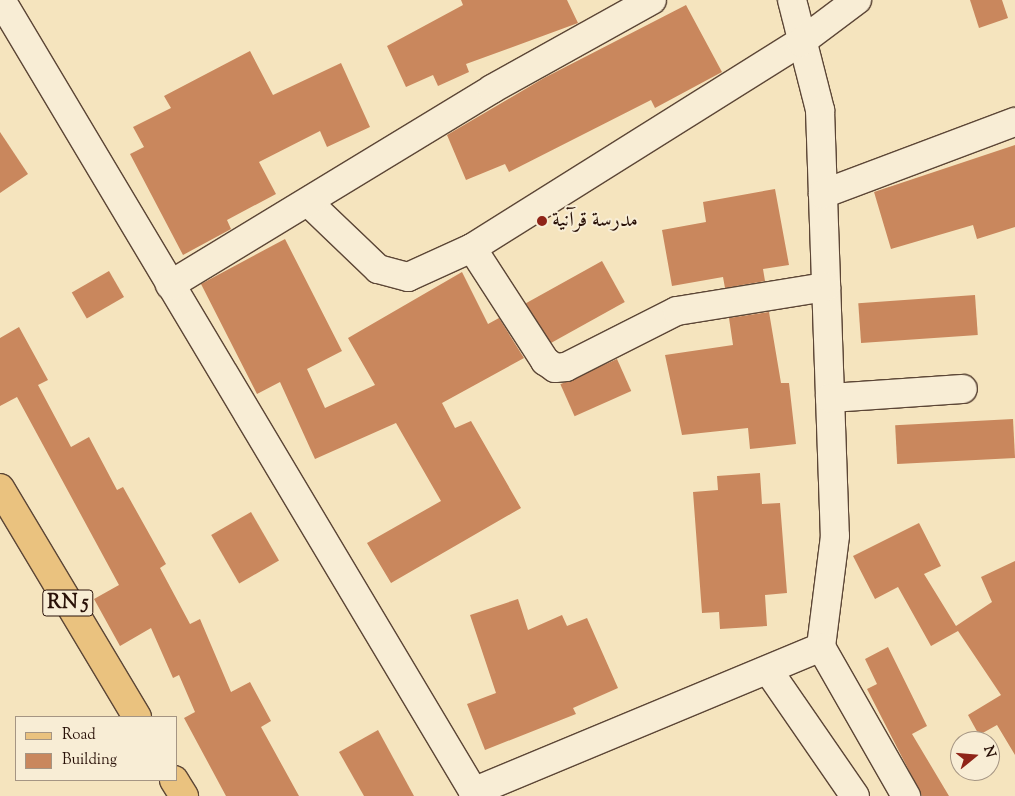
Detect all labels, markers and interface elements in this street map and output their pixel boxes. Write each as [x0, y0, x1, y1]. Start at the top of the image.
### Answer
place label: مدرسة قرآنية [552, 208, 638, 234]
marker: مدرسة قرآنية [536, 215, 548, 227]
road number: RN 5 [42, 586, 94, 620]
legend [15, 716, 178, 781]
text: Road [62, 725, 96, 746]
north arrow [950, 731, 1000, 781]
text: N [977, 744, 1000, 760]
text: Building [62, 750, 117, 771]

